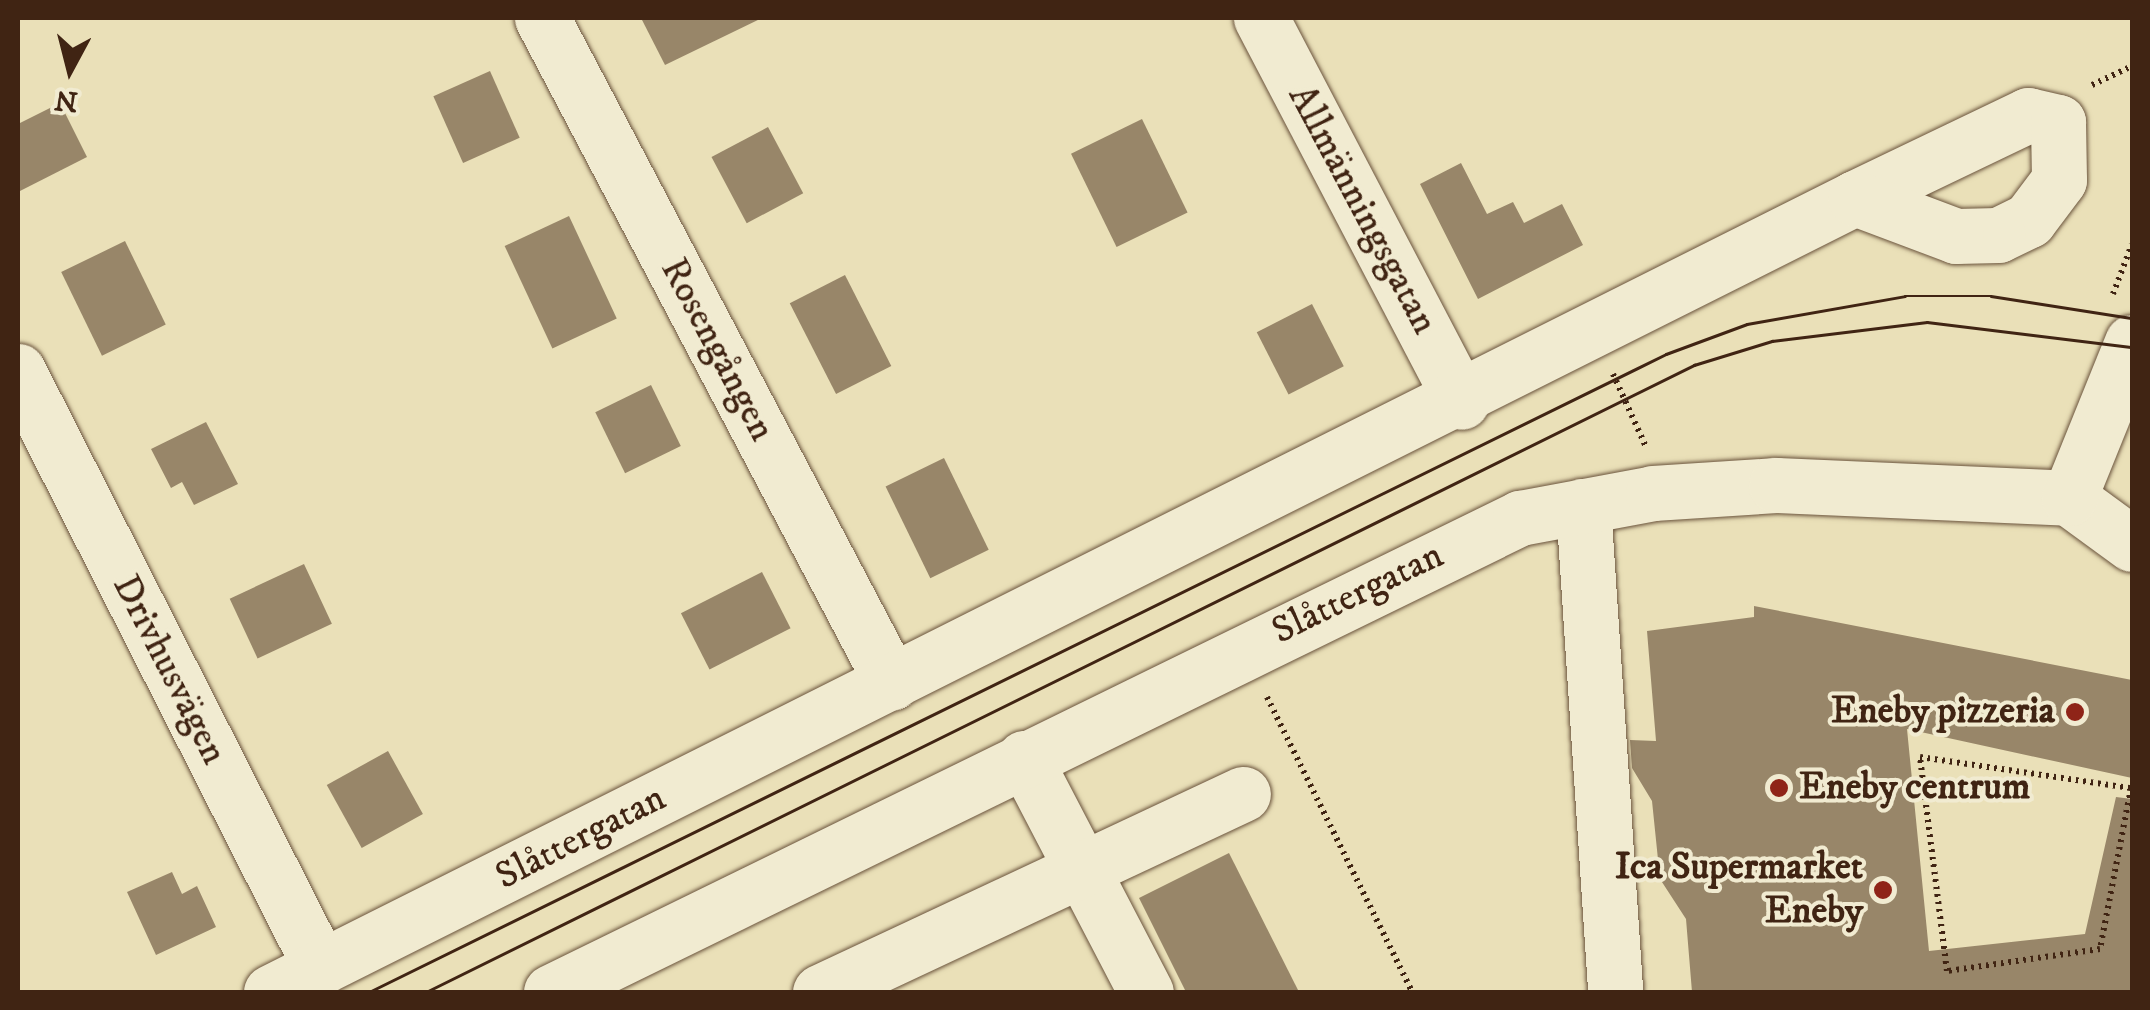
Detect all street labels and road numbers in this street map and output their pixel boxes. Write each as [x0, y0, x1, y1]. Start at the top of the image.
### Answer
street label: Allmänningsgatan [1277, 78, 1447, 342]
street label: Rosengången [650, 251, 784, 449]
street label: Slåttergatan [1265, 533, 1451, 655]
street label: Drivhusvägen [102, 568, 236, 772]
street label: Slåttergatan [488, 776, 674, 900]

